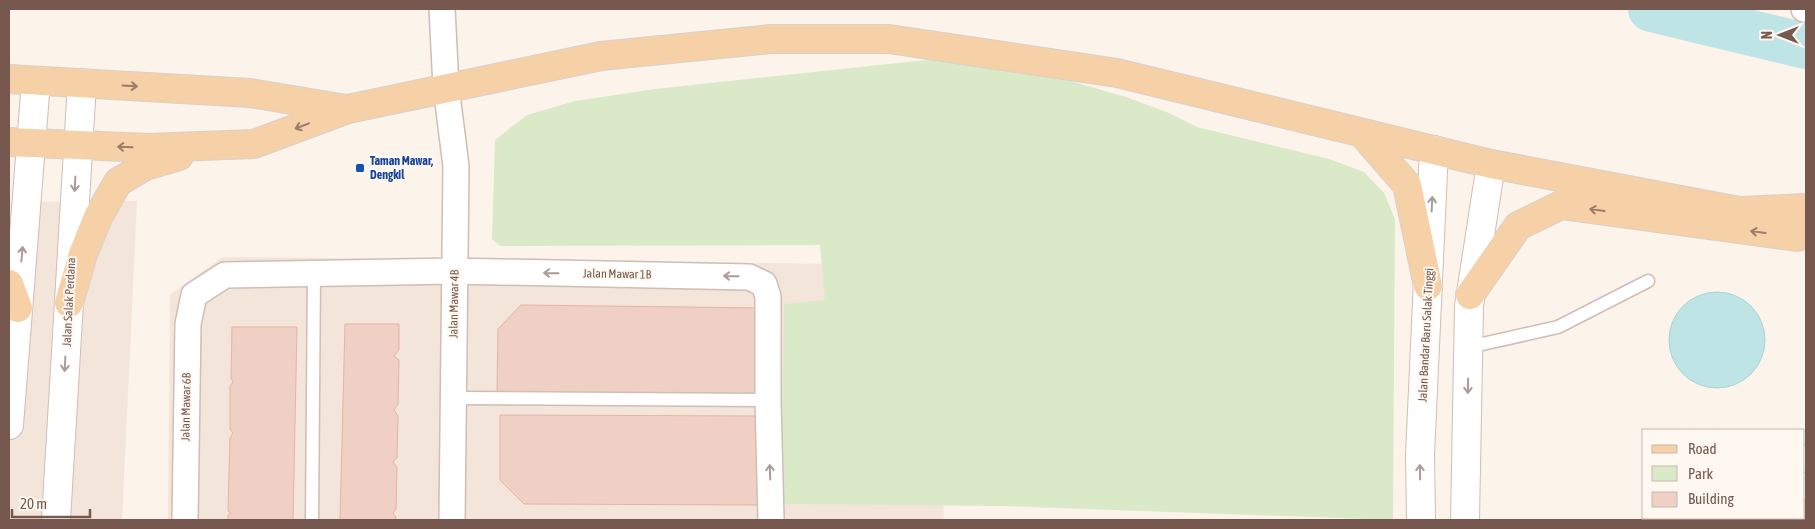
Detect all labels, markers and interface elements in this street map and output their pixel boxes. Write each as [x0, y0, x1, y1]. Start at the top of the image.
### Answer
north arrow [1755, 10, 1805, 60]
text: N [1759, 31, 1775, 39]
one-way arrow [122, 82, 138, 91]
one-way arrow [295, 122, 310, 131]
one-way arrow [118, 142, 134, 152]
place label: Taman Mawar, Dengkil [370, 154, 433, 182]
marker: Taman Mawar, Dengkil [354, 162, 366, 174]
one-way arrow [71, 176, 80, 192]
one-way arrow [1427, 197, 1436, 213]
one-way arrow [1590, 205, 1606, 215]
one-way arrow [1751, 227, 1767, 237]
one-way arrow [18, 247, 27, 263]
street label: Jalan Salak Perdana [60, 257, 78, 347]
street label: Jalan Mawar 1B [583, 266, 652, 282]
one-way arrow [543, 268, 559, 278]
street label: Jalan Bandar Baru Salak Tinggi [1415, 268, 1437, 402]
street label: Jalan Mawar 4B [446, 269, 462, 338]
one-way arrow [723, 271, 739, 281]
one-way arrow [61, 356, 70, 372]
street label: Jalan Mawar 6B [178, 372, 194, 441]
one-way arrow [1463, 378, 1473, 394]
legend [1642, 429, 1805, 519]
text: Road [1688, 440, 1717, 457]
one-way arrow [765, 464, 775, 480]
one-way arrow [1416, 464, 1425, 480]
text: Park [1688, 465, 1713, 482]
scale bar [12, 486, 90, 518]
text: Building [1688, 490, 1734, 507]
text: 20 m [20, 495, 47, 512]

